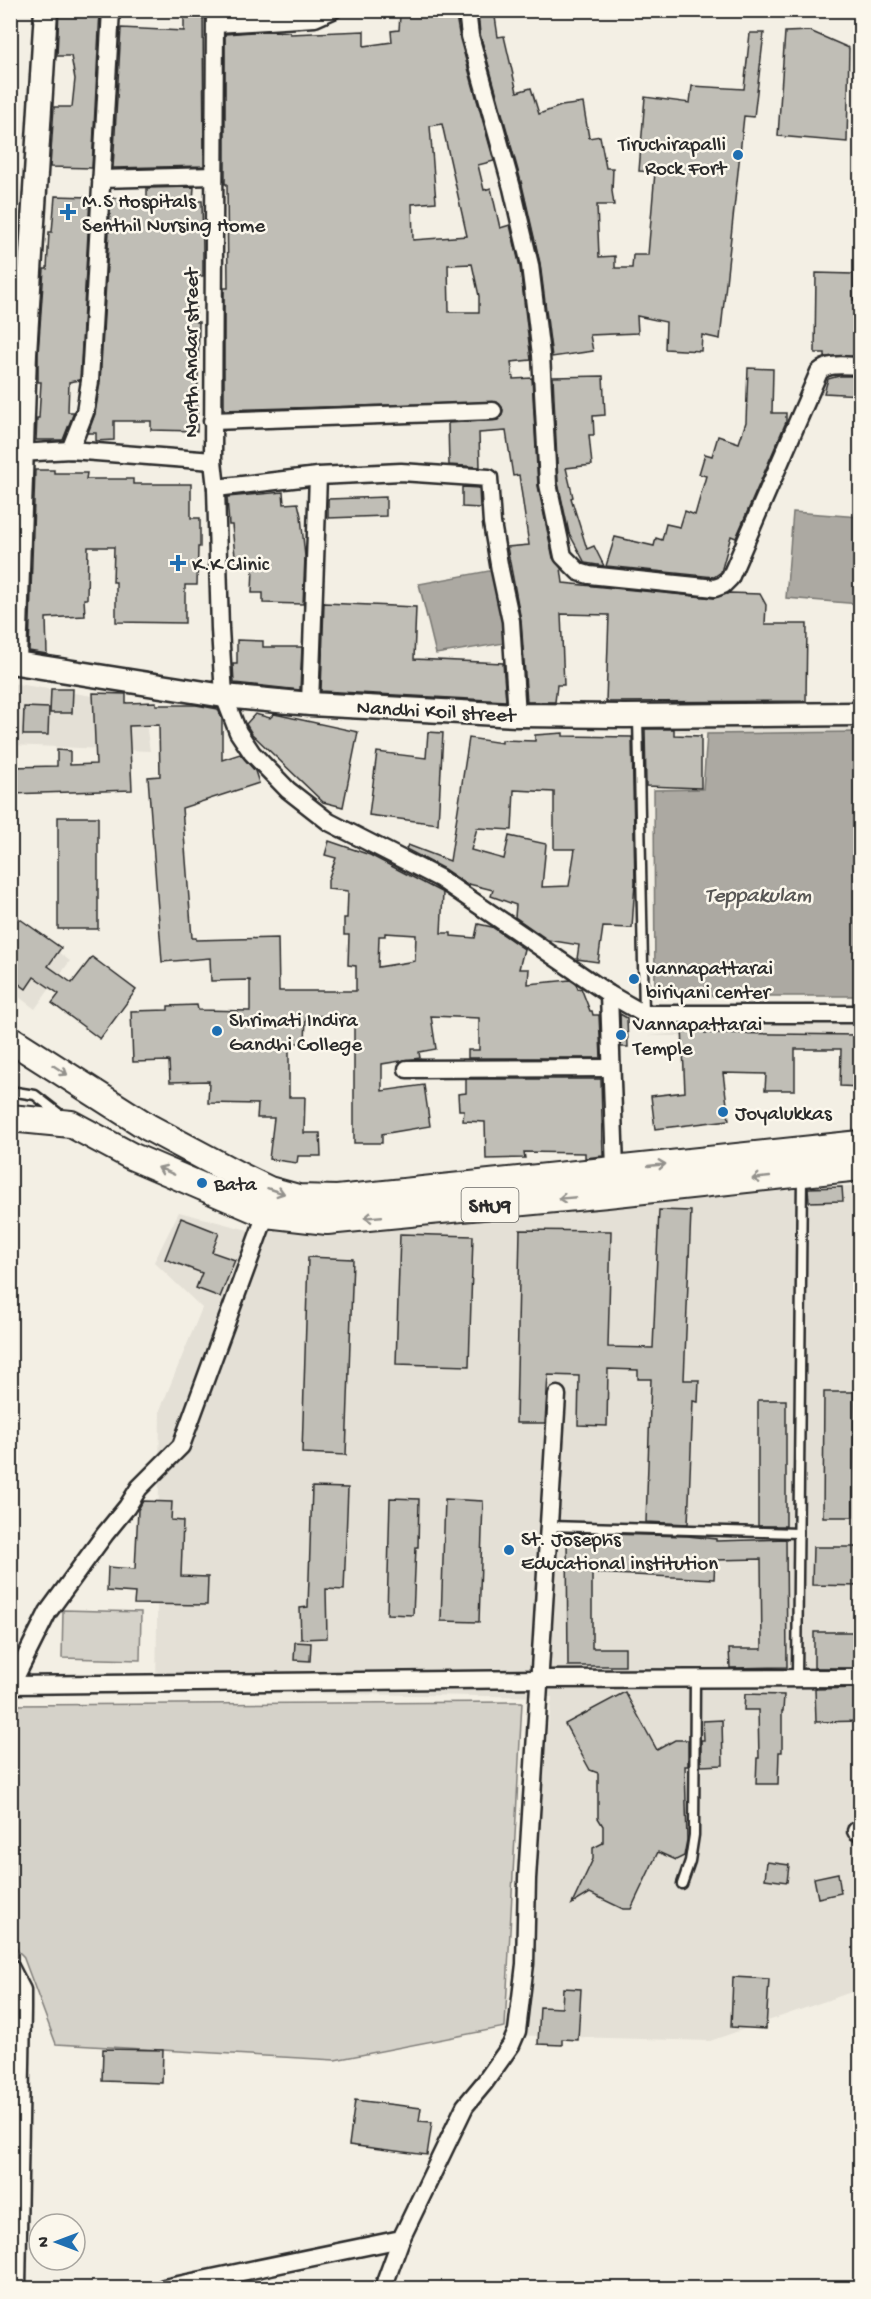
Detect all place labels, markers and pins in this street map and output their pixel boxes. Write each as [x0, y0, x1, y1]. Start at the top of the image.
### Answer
place label: Tiruchirapalli Rock Fort [617, 134, 728, 183]
marker: Tiruchirapalli Rock Fort [731, 148, 745, 162]
place label: M.S Hospitals Senthil Nursing Home [82, 191, 267, 240]
marker: M.S Hospitals Senthil Nursing Home [59, 203, 77, 221]
marker: K.K Clinic [169, 554, 187, 572]
place label: K.K Clinic [192, 554, 270, 579]
place label: vannapattarai biriyani center [646, 958, 773, 1007]
marker: vannapattarai biriyani center [627, 972, 641, 986]
place label: Shrimati Indira Gandhi College [229, 1010, 363, 1059]
place label: Vannapattarai Temple [632, 1014, 762, 1063]
marker: Shrimati Indira Gandhi College [210, 1024, 224, 1038]
marker: Vannapattarai Temple [614, 1028, 628, 1042]
place label: Joyalukkas [735, 1103, 833, 1128]
marker: Joyalukkas [716, 1105, 730, 1119]
place label: Bata [213, 1174, 258, 1199]
marker: Bata [195, 1176, 209, 1190]
place label: St. Josephs Educational institution [521, 1529, 718, 1578]
marker: St. Josephs Educational institution [502, 1543, 516, 1557]

